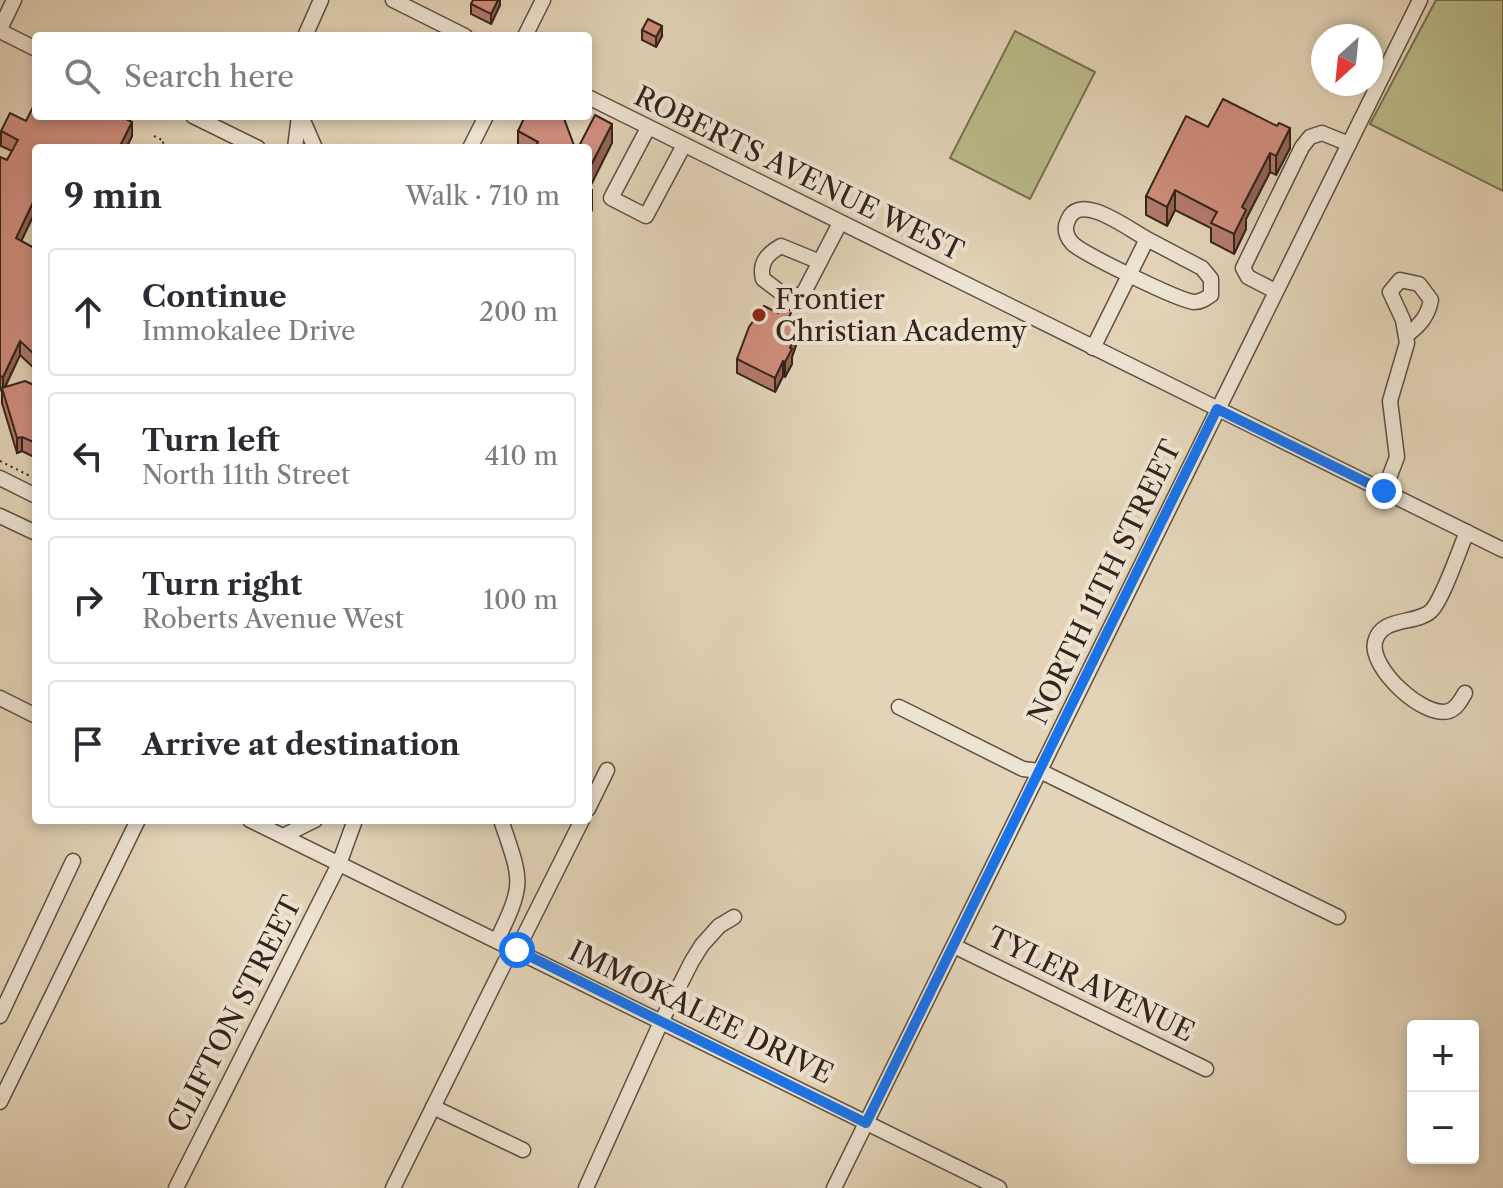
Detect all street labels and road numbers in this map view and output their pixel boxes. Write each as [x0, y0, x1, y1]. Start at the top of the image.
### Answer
street label: ROBERTS AVENUE WEST [629, 78, 969, 268]
street label: NORTH 11TH STREET [1020, 434, 1188, 730]
street label: CLIFTON STREET [160, 890, 308, 1138]
street label: TYLER AVENUE [982, 919, 1200, 1049]
street label: IMMOKALEE DRIVE [563, 933, 839, 1091]

